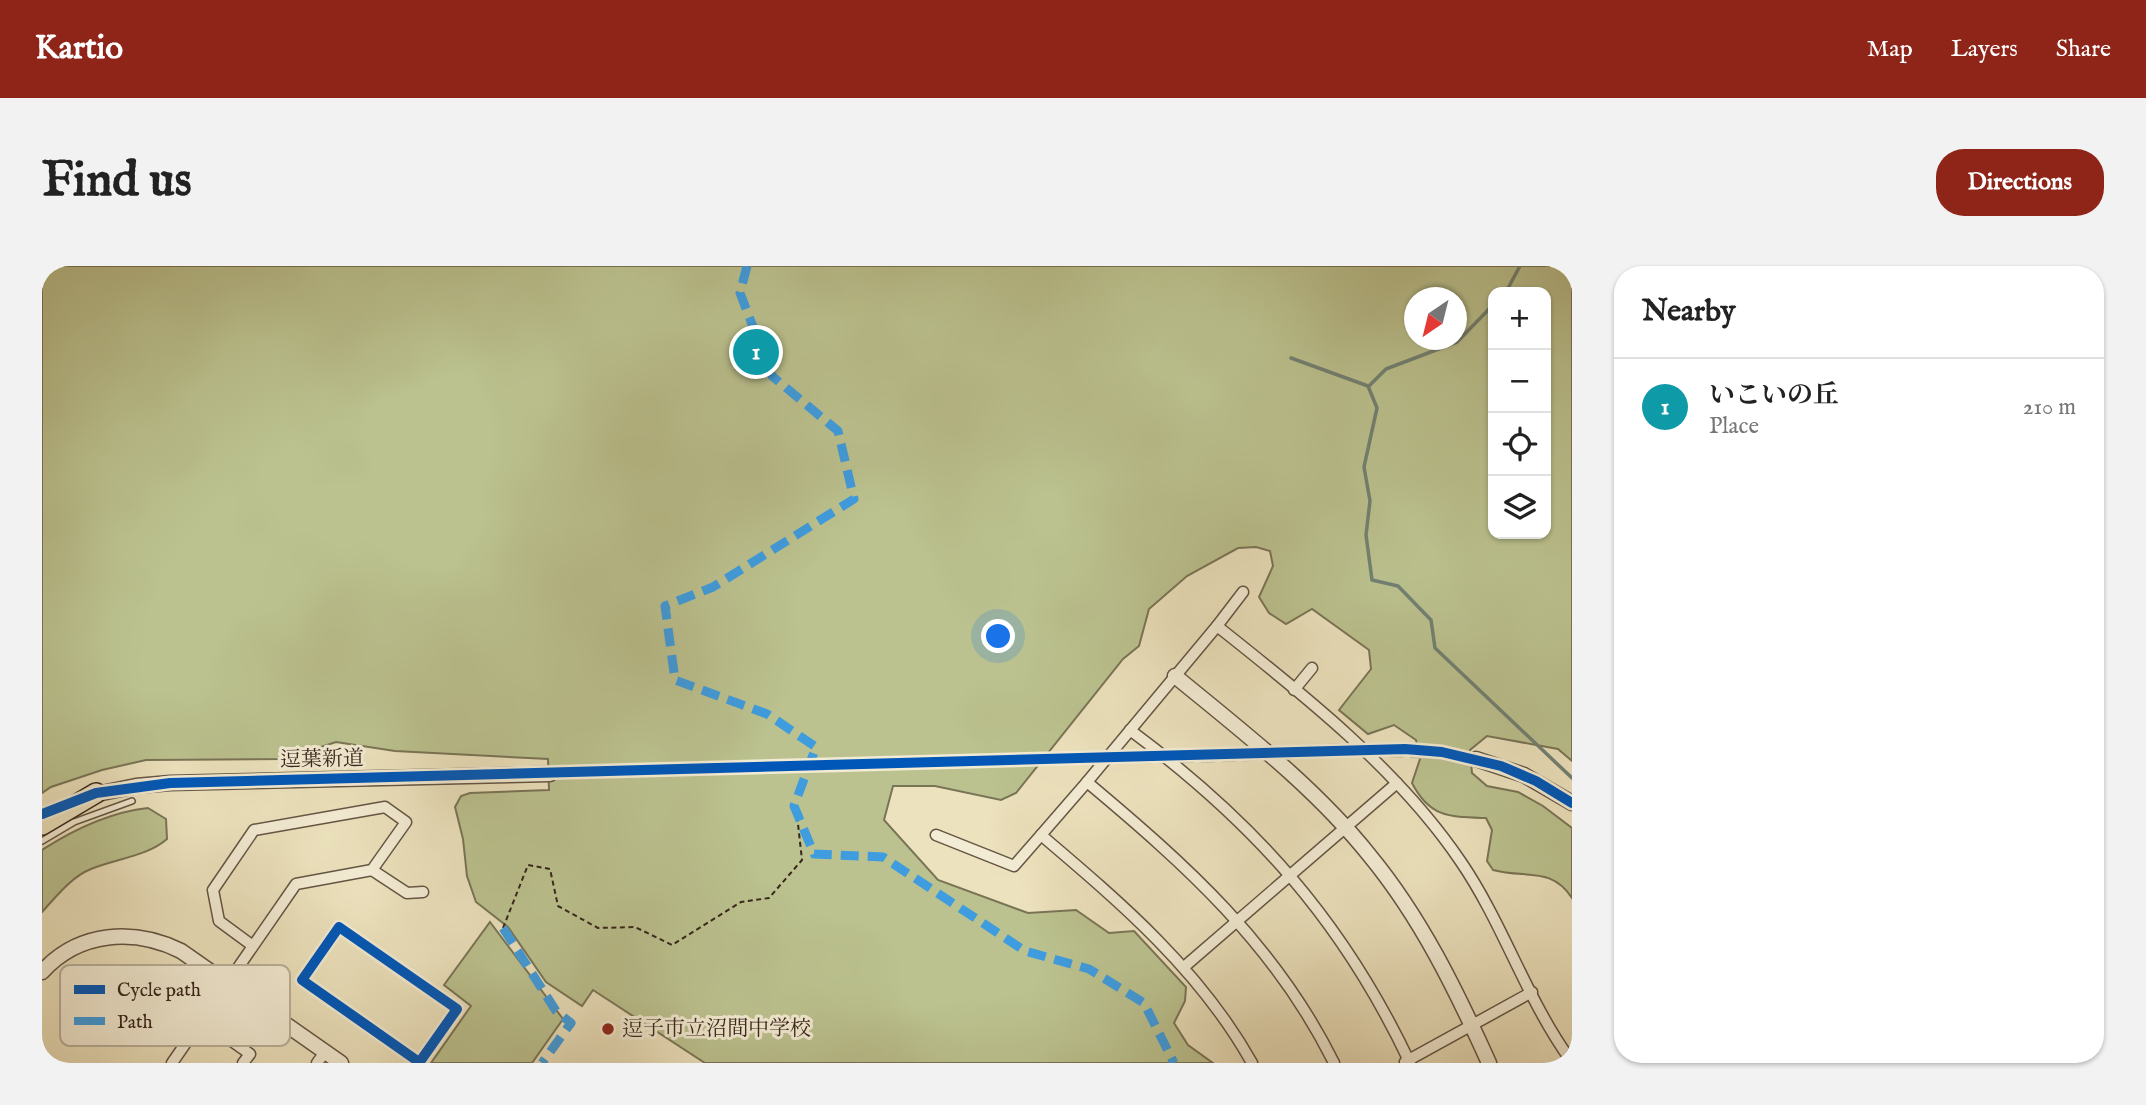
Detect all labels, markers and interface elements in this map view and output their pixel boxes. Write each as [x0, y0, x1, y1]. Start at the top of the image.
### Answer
text: Kartio [35, 28, 123, 70]
text: Map [1867, 34, 1913, 65]
text: Layers [1951, 34, 2018, 65]
text: Share [2056, 34, 2111, 65]
button: Directions [1936, 149, 2104, 216]
text: Find us [42, 151, 192, 213]
north arrow [1404, 287, 1467, 350]
map controls [1488, 287, 1551, 539]
button: + [1488, 287, 1551, 350]
text: Nearby [1642, 293, 1735, 331]
pin: 1 [733, 326, 779, 378]
button: − [1488, 350, 1551, 413]
text: いこいの丘 [1709, 379, 1839, 412]
text: 1 [1661, 393, 1669, 422]
text: 210 m [2023, 393, 2076, 422]
text: Place [1709, 412, 1759, 441]
button: locate [1488, 413, 1551, 476]
button: layers [1488, 476, 1551, 539]
your location [981, 619, 1015, 653]
street label: 逗葉新道 [280, 746, 364, 774]
legend [60, 965, 290, 1046]
text: Cycle path [117, 979, 201, 1003]
text: Path [117, 1011, 153, 1035]
place label: 逗子市立沼間中学校 [622, 1016, 811, 1043]
marker: 逗子市立沼間中学校 [600, 1021, 616, 1037]

